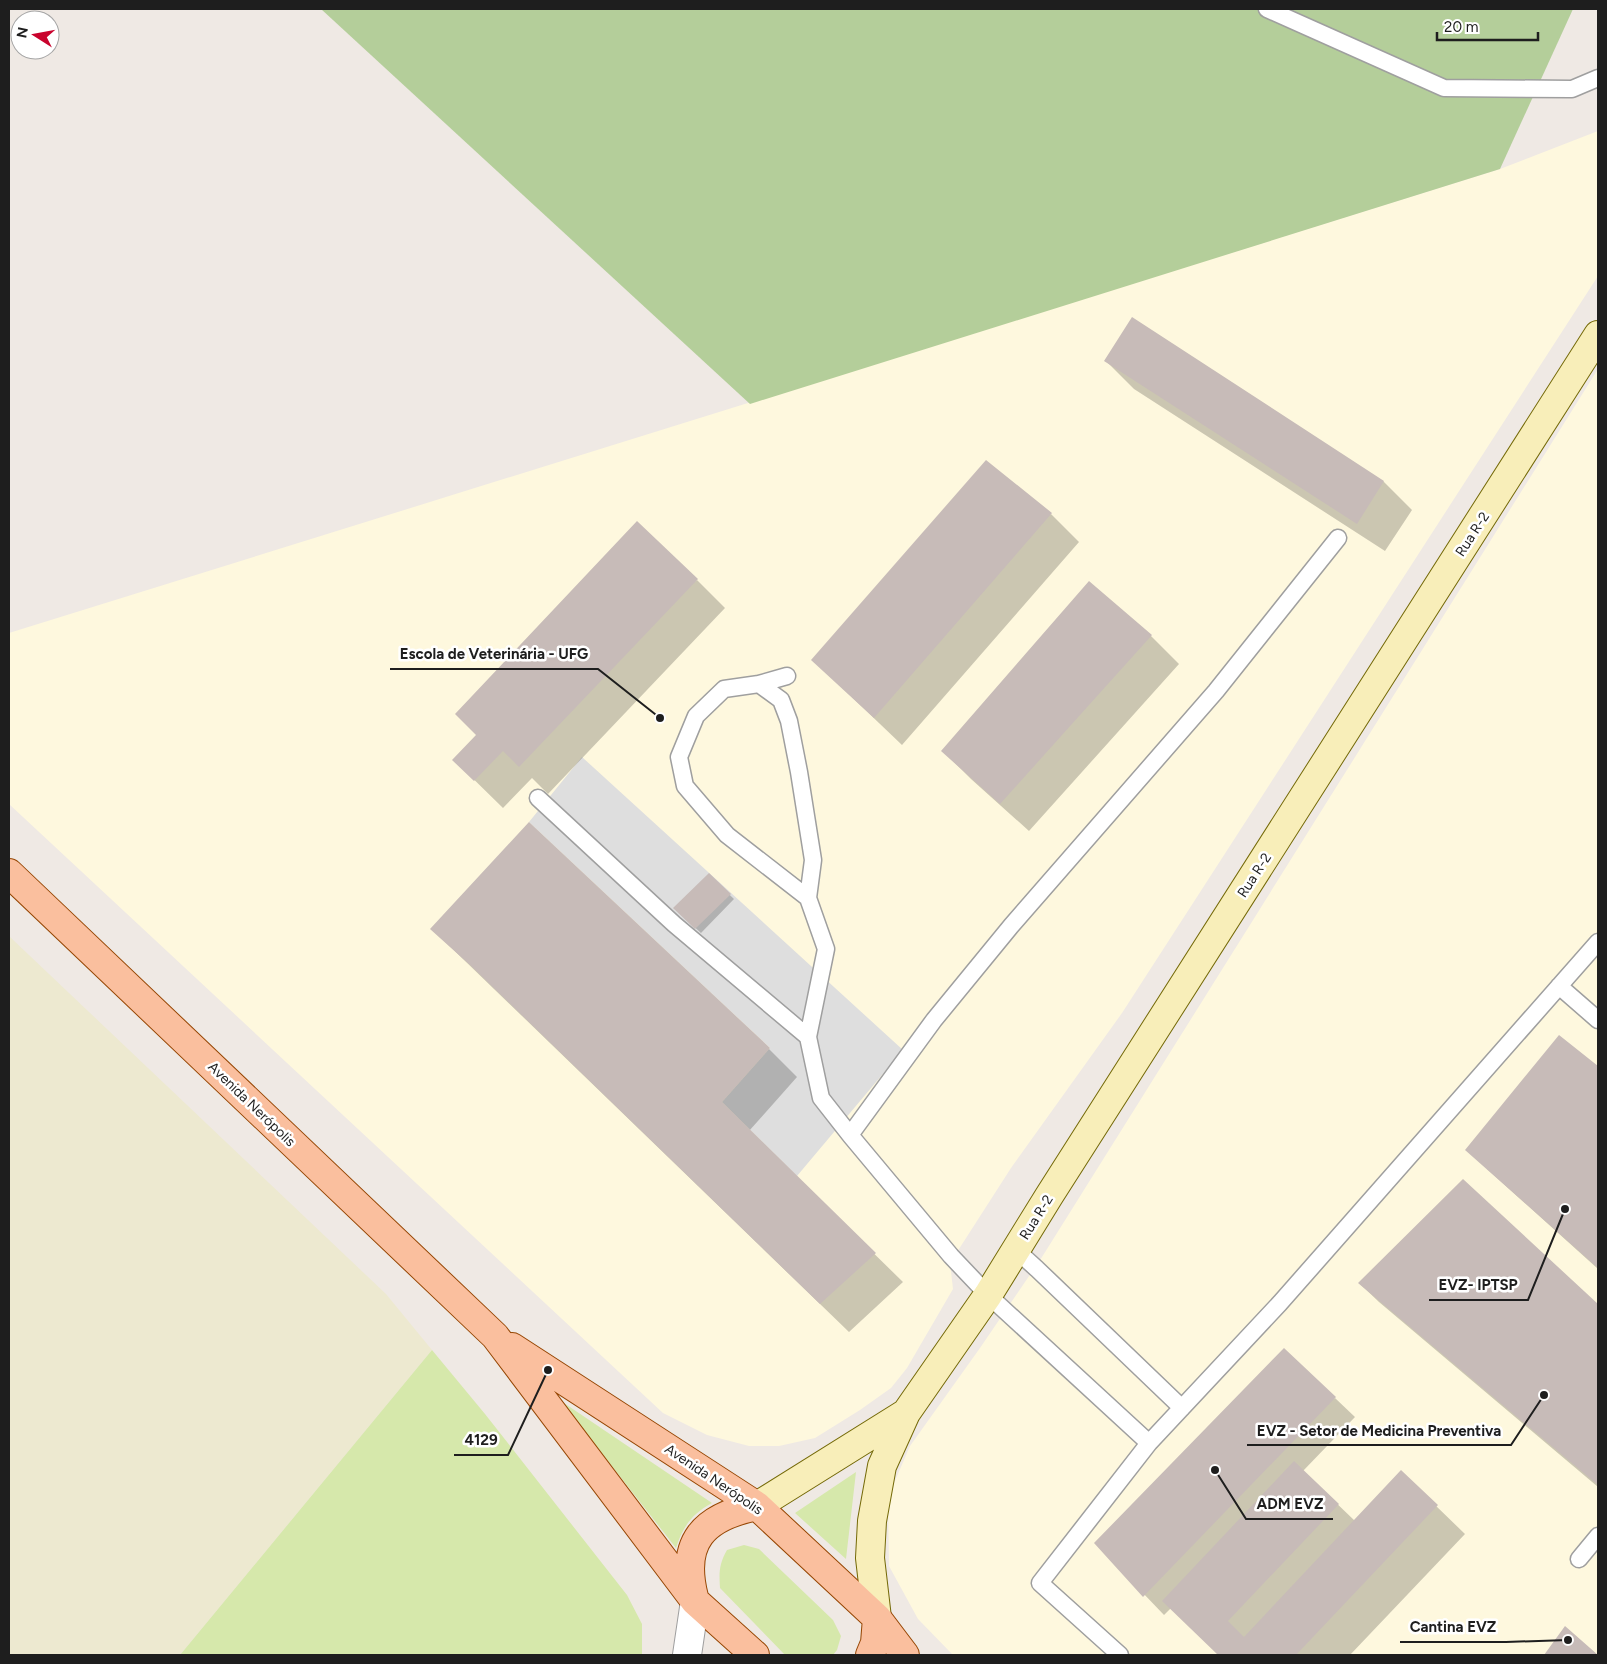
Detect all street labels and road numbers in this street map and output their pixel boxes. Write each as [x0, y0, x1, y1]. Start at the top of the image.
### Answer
street label: Rua R-2 [1452, 509, 1493, 560]
street label: Rua R-2 [1234, 850, 1275, 901]
street label: Avenida Nerópolis [205, 1058, 299, 1150]
street label: Rua R-2 [1016, 1192, 1057, 1243]
street label: Avenida Nerópolis [661, 1440, 766, 1518]

